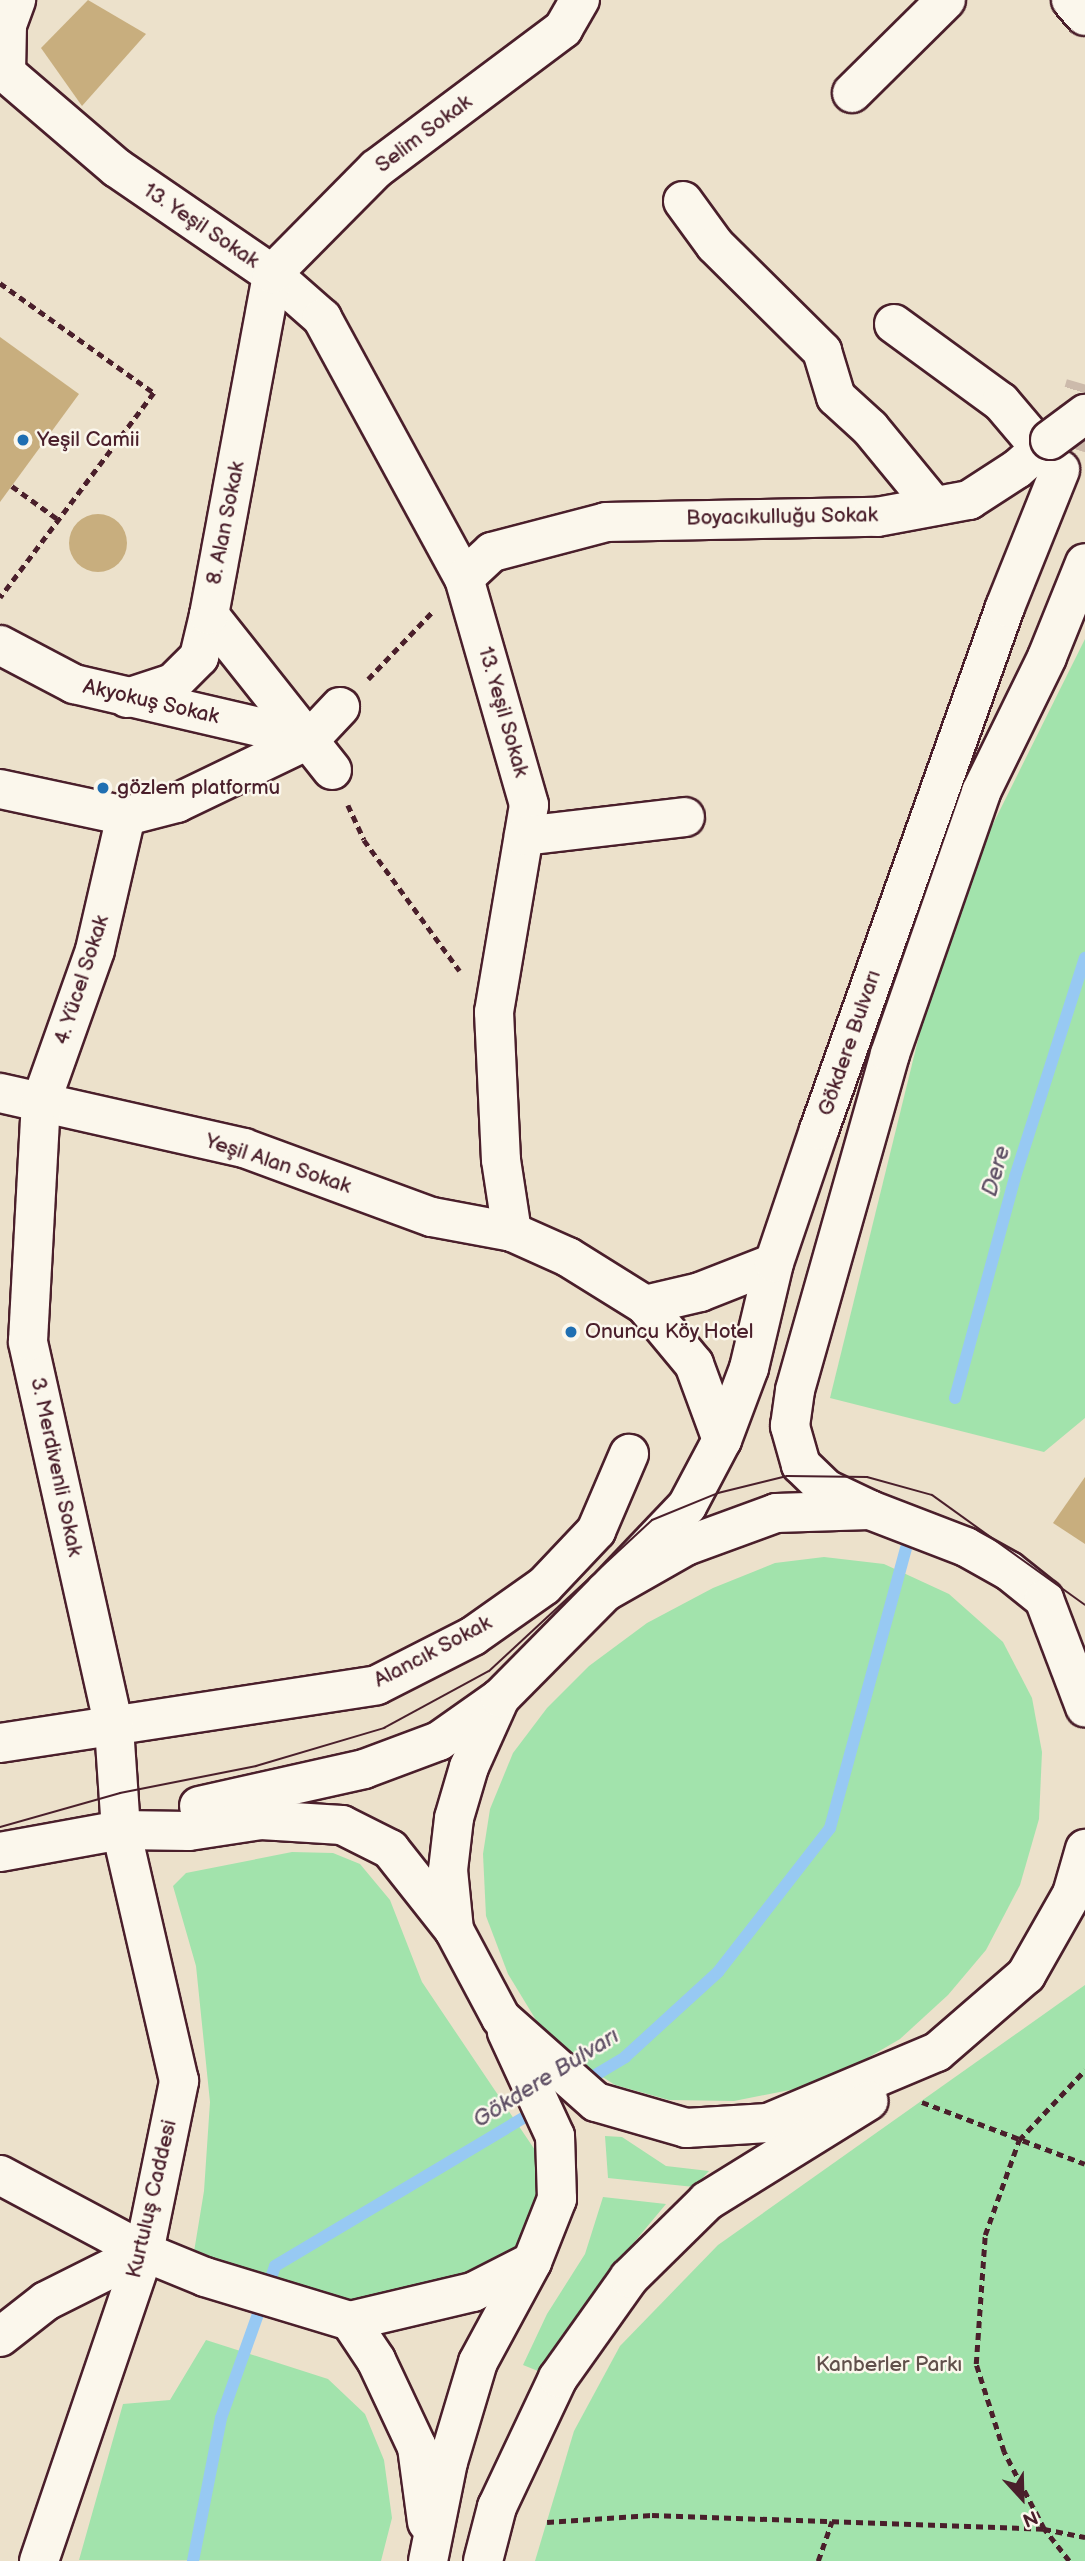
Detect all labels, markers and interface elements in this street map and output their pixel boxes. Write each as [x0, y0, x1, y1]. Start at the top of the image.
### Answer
street label: Selim Sokak [371, 89, 477, 179]
street label: 13. Yeşil Sokak [138, 177, 264, 275]
place label: Yeşil Camii [37, 427, 140, 453]
marker: Yeşil Camii [15, 432, 31, 448]
street label: 8. Alan Sokak [202, 459, 250, 587]
street label: Boyacıkulluğu Sokak [686, 503, 878, 531]
street label: 13. Yeşil Sokak [472, 643, 534, 781]
street label: Akyokuş Sokak [80, 674, 222, 730]
place label: gözlem platformu [117, 775, 280, 801]
marker: gözlem platformu [95, 780, 111, 796]
street label: 4. Yücel Sokak [49, 911, 115, 1049]
street label: Gökdere Bulvarı [813, 967, 887, 1119]
street label: Yeşil Alan Sokak [202, 1129, 354, 1199]
water label: Dere [976, 1143, 1016, 1199]
place label: Onuncu Köy Hotel [585, 1319, 755, 1345]
marker: Onuncu Köy Hotel [563, 1324, 579, 1340]
street label: 3. Merdivenli Sokak [25, 1375, 87, 1559]
street label: Alancık Sokak [370, 1610, 496, 1694]
water label: Gökdere Bulvarı [468, 2022, 624, 2134]
street label: Kurtuluş Caddesi [122, 2117, 182, 2281]
park label: Kanberler Parkı [816, 2352, 962, 2378]
north arrow [987, 2463, 1057, 2533]
text: N [1019, 2505, 1041, 2531]

